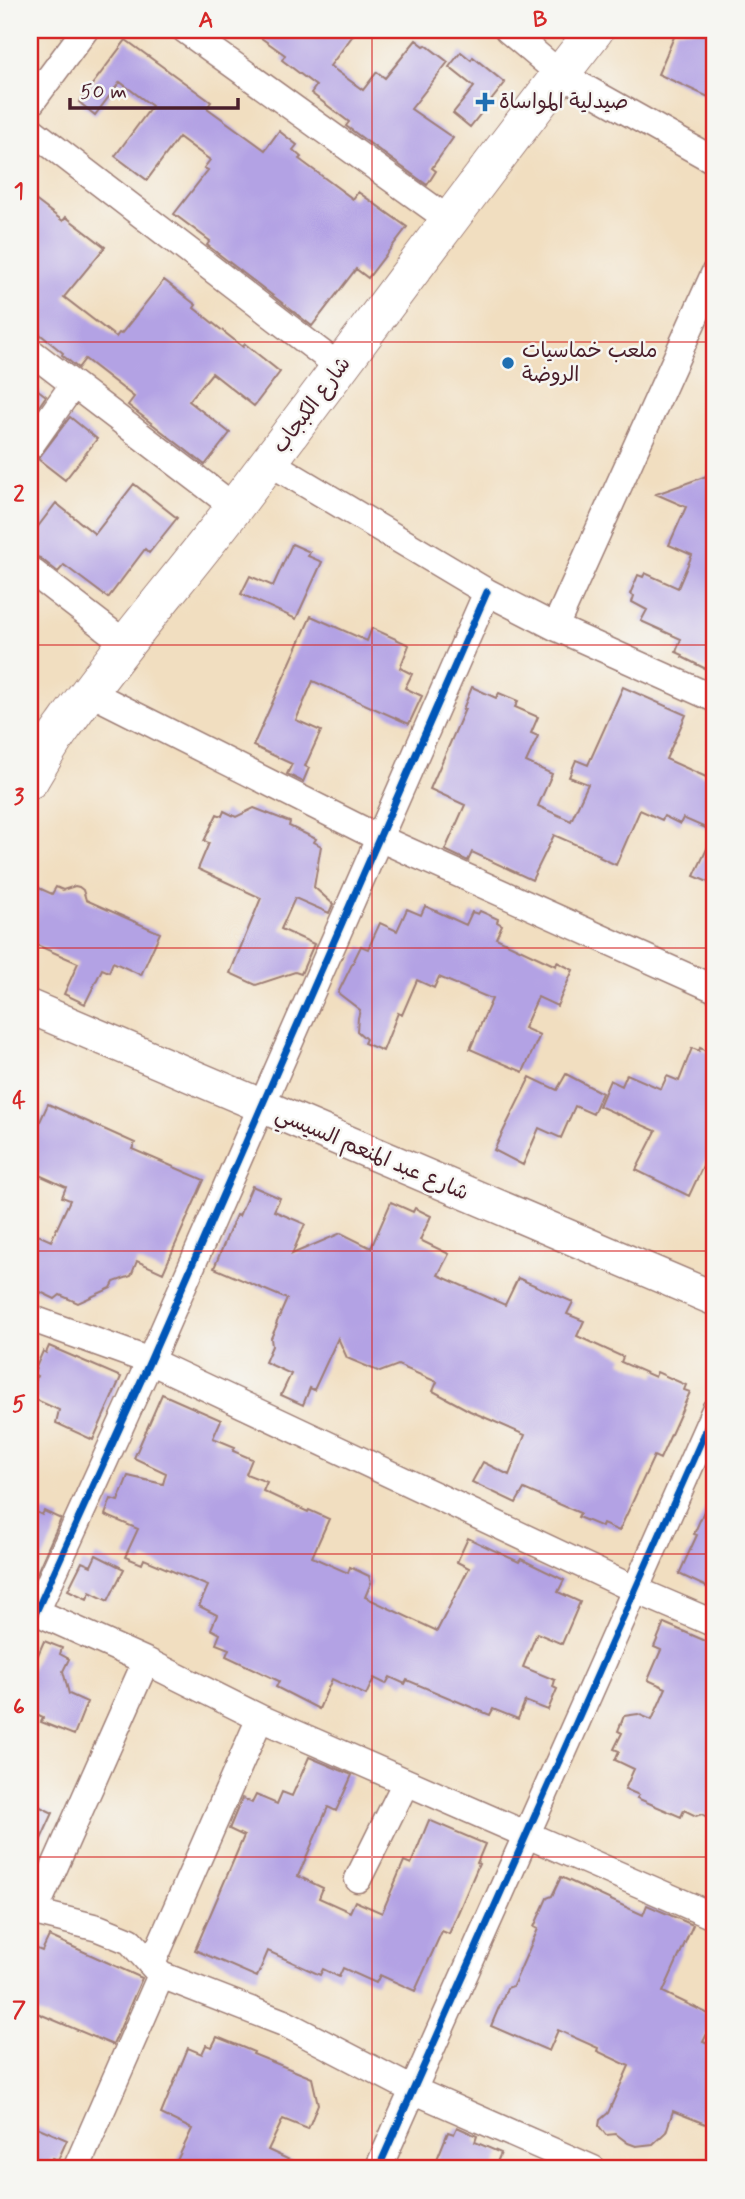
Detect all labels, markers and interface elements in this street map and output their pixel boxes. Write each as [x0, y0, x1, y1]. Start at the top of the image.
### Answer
text: A [198, 6, 214, 36]
text: B [533, 6, 548, 36]
scale bar [70, 66, 238, 110]
text: 50 m [80, 78, 127, 106]
place label: صيدلية المواساة [499, 88, 628, 116]
marker: صيدلية المواساة [477, 94, 493, 110]
text: 1 [14, 177, 24, 207]
place label: ملعب خماسيات الروضة [522, 337, 658, 389]
street label: شارع الكبجاب [266, 351, 358, 459]
marker: ملعب خماسيات الروضة [500, 355, 516, 371]
text: 2 [13, 480, 25, 510]
text: 3 [14, 783, 25, 813]
text: 4 [12, 1086, 26, 1116]
street label: شارع عبد المنعم السيسي [270, 1101, 473, 1211]
text: 5 [12, 1390, 26, 1420]
text: 6 [13, 1693, 25, 1723]
text: 7 [12, 1996, 26, 2026]

